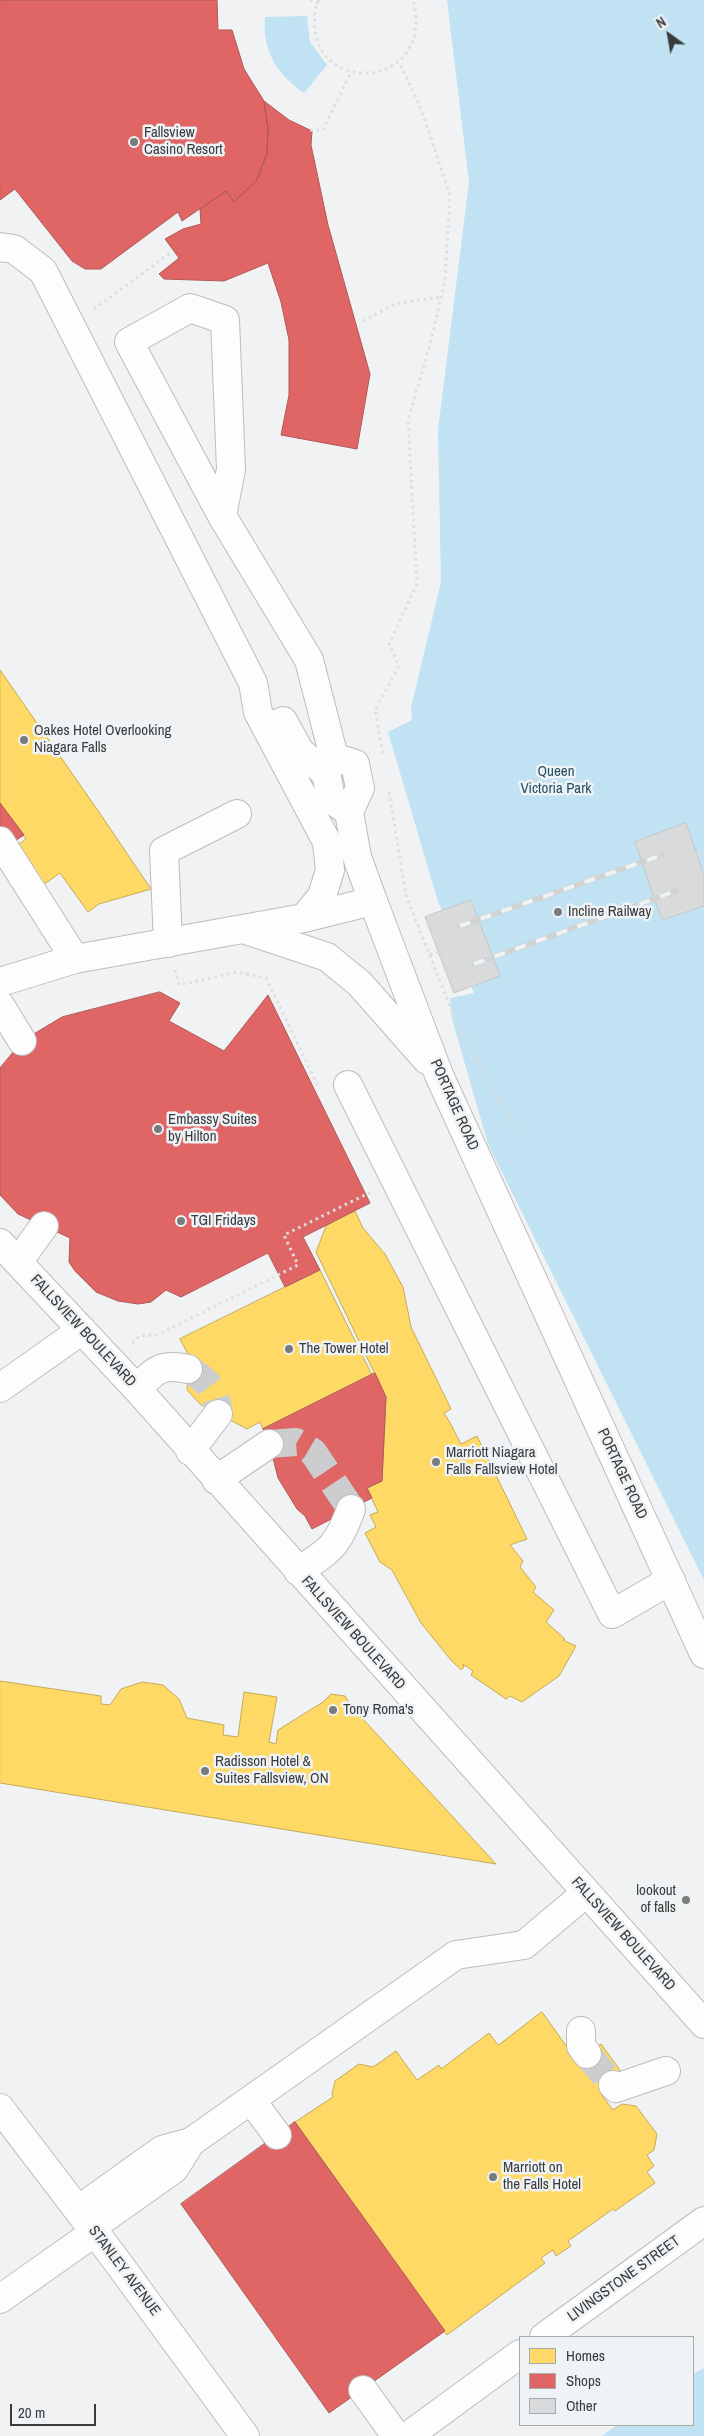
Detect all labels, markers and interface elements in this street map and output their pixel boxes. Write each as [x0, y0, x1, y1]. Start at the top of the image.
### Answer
north arrow [644, 10, 694, 60]
text: N [653, 12, 669, 32]
place label: Fallsview Casino Resort [144, 124, 223, 159]
marker: Fallsview Casino Resort [128, 136, 140, 148]
place label: Oakes Hotel Overlooking Niagara Falls [34, 722, 171, 757]
marker: Oakes Hotel Overlooking Niagara Falls [18, 734, 30, 746]
park label: Queen Victoria Park [521, 763, 591, 798]
place label: Incline Railway [568, 903, 651, 921]
marker: Incline Railway [552, 906, 564, 918]
street label: PORTAGE ROAD [426, 1057, 482, 1153]
place label: Embassy Suites by Hilton [168, 1111, 257, 1146]
marker: Embassy Suites by Hilton [152, 1123, 164, 1135]
place label: TGI Fridays [191, 1212, 256, 1230]
marker: TGI Fridays [175, 1215, 187, 1227]
street label: FALLSVIEW BOULEVARD [26, 1271, 140, 1391]
place label: The Tower Hotel [299, 1340, 389, 1358]
marker: The Tower Hotel [283, 1343, 295, 1355]
street label: PORTAGE ROAD [593, 1426, 651, 1522]
place label: Marriott Niagara Falls Fallsview Hotel [446, 1444, 558, 1479]
marker: Marriott Niagara Falls Fallsview Hotel [430, 1456, 442, 1468]
street label: FALLSVIEW BOULEVARD [297, 1572, 409, 1694]
place label: Tony Roma's [343, 1701, 414, 1719]
marker: Tony Roma's [327, 1704, 339, 1716]
place label: Radisson Hotel & Suites Fallsview, ON [215, 1753, 329, 1788]
marker: Radisson Hotel & Suites Fallsview, ON [199, 1765, 211, 1777]
street label: FALLSVIEW BOULEVARD [567, 1873, 679, 1995]
place label: lookout of falls [636, 1882, 676, 1917]
marker: lookout of falls [680, 1894, 692, 1906]
place label: Marriott on the Falls Hotel [503, 2159, 581, 2194]
marker: Marriott on the Falls Hotel [487, 2171, 499, 2183]
street label: STANLEY AVENUE [84, 2222, 164, 2320]
street label: LIVINGSTONE STREET [564, 2232, 684, 2326]
legend [519, 2336, 694, 2426]
text: Homes [566, 2345, 605, 2366]
text: Shops [566, 2370, 601, 2391]
scale bar [12, 2394, 99, 2426]
text: Other [566, 2395, 597, 2416]
text: 20 m [18, 2402, 45, 2423]

